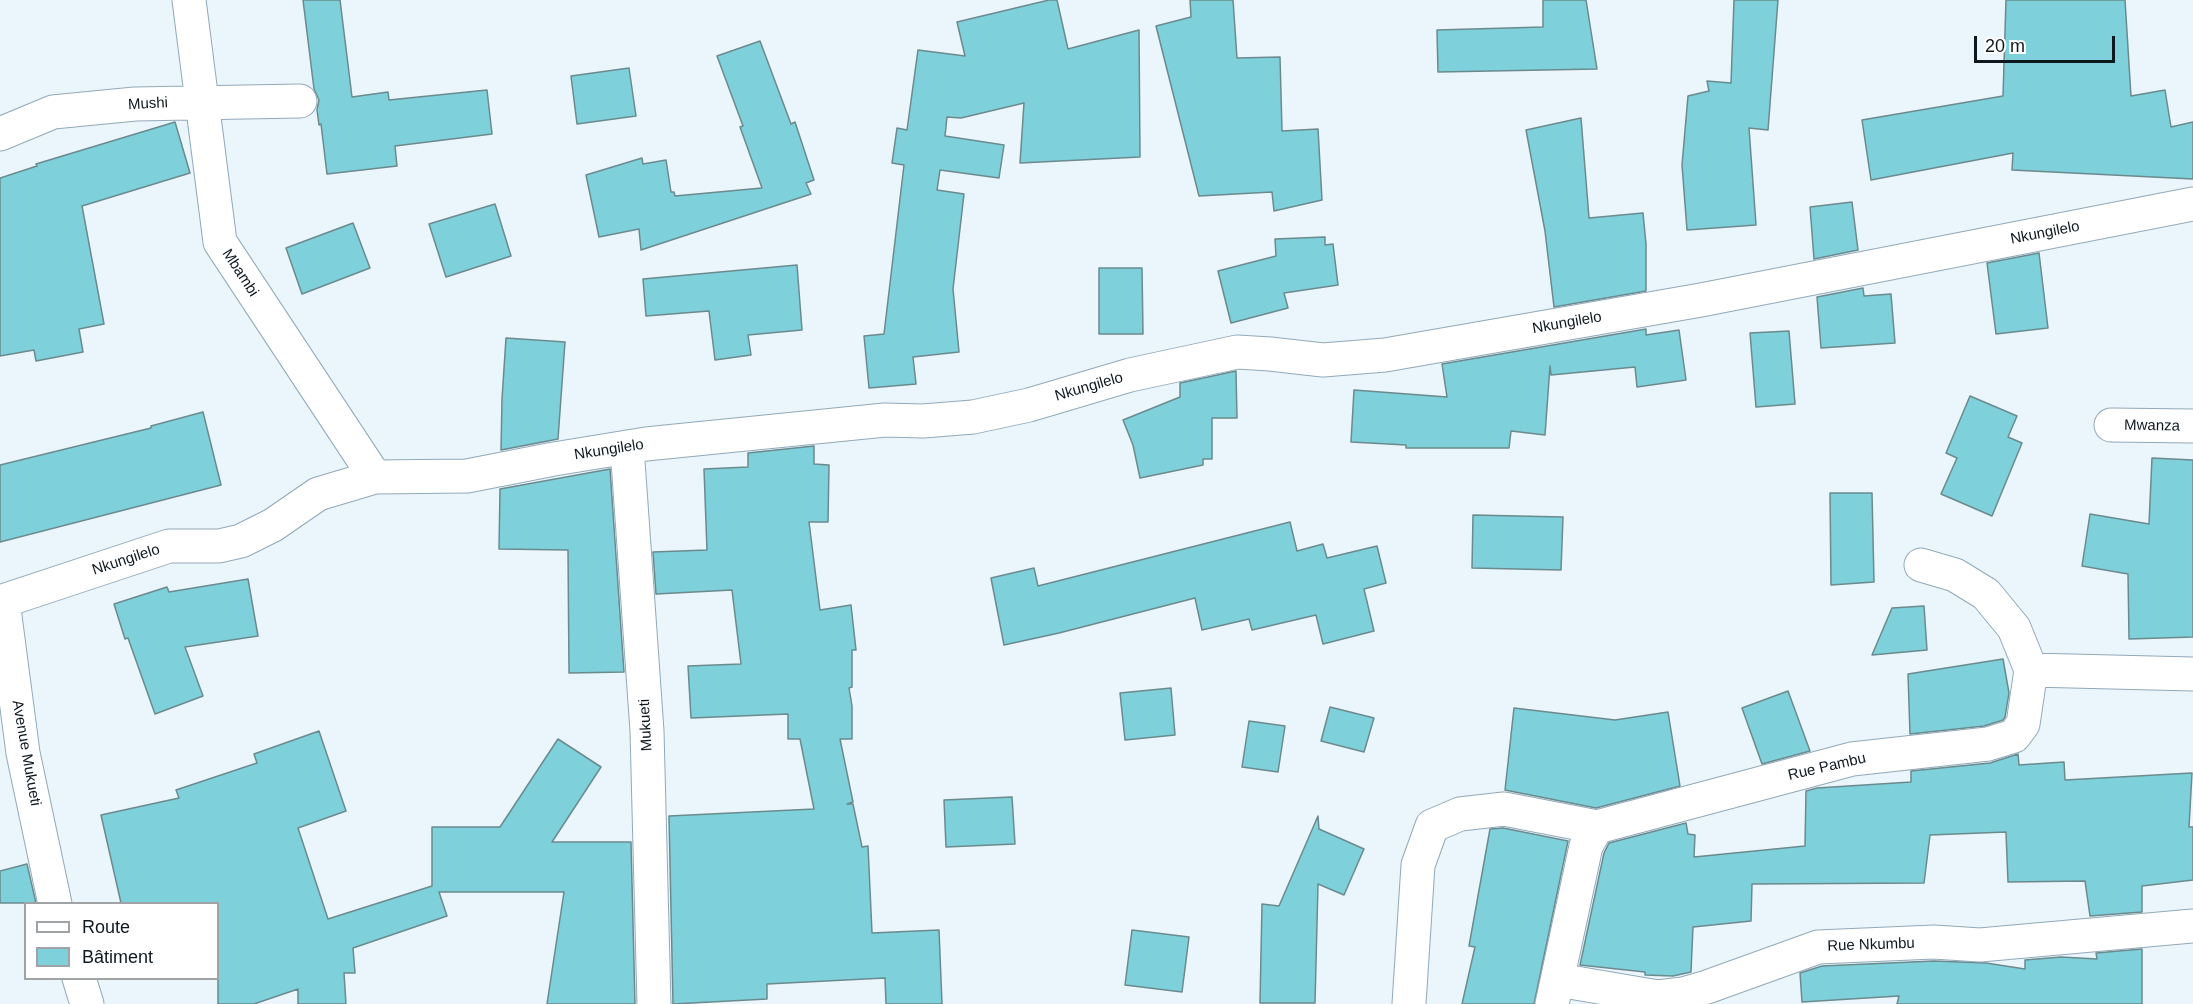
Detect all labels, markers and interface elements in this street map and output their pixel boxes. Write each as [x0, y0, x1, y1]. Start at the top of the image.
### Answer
scale bar [1977, 24, 2118, 62]
text: 20 m [1985, 36, 2025, 56]
street label: Mushi [128, 94, 168, 114]
street label: Nkungilelo [2009, 217, 2081, 249]
street label: Mbambi [218, 246, 262, 300]
street label: Nkungilelo [1531, 308, 1603, 338]
street label: Nkungilelo [1053, 369, 1125, 405]
street label: Mwanza [2124, 417, 2180, 435]
street label: Nkungilelo [573, 436, 645, 464]
street label: Nkungilelo [90, 541, 162, 579]
street label: Mukueti [636, 698, 656, 752]
street label: Avenue Mukueti [8, 699, 44, 807]
street label: Rue Pambu [1786, 749, 1868, 785]
legend [24, 902, 219, 980]
text: Route [82, 917, 130, 937]
street label: Rue Nkumbu [1827, 934, 1915, 956]
text: Bâtiment [82, 947, 153, 967]

